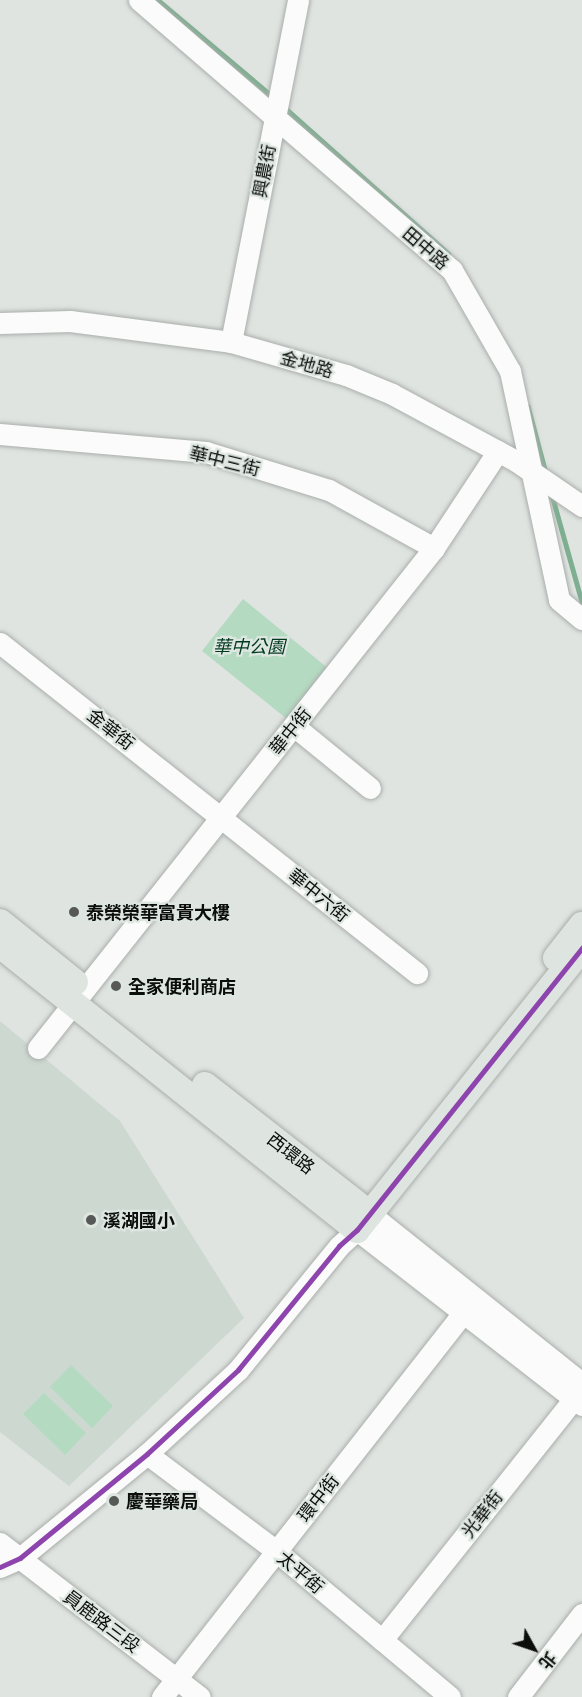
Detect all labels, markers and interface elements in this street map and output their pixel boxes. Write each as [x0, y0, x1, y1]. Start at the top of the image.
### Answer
street label: 興農街 [248, 142, 280, 200]
street label: 田中路 [399, 222, 453, 274]
street label: 金地路 [278, 346, 336, 382]
street label: 華中三街 [187, 442, 263, 480]
park label: 華中公園 [213, 635, 285, 657]
street label: 華中街 [265, 703, 315, 759]
street label: 金華街 [83, 704, 139, 754]
street label: 華中六街 [284, 864, 354, 926]
place label: 泰榮榮華富貴大樓 [86, 901, 230, 923]
marker: 泰榮榮華富貴大樓 [67, 905, 81, 919]
place label: 全家便利商店 [128, 975, 236, 997]
marker: 全家便利商店 [109, 979, 123, 993]
street label: 西環路 [263, 1128, 319, 1178]
place label: 溪湖國小 [103, 1209, 175, 1231]
marker: 溪湖國小 [84, 1213, 98, 1227]
street label: 環中街 [293, 1470, 343, 1526]
street label: 光華街 [457, 1486, 507, 1542]
place label: 慶華藥局 [126, 1490, 198, 1512]
marker: 慶華藥局 [107, 1494, 121, 1508]
street label: 太平街 [273, 1546, 329, 1598]
street label: 員鹿路三段 [60, 1585, 144, 1657]
north arrow [504, 1619, 564, 1679]
text: 北 [534, 1647, 561, 1674]

